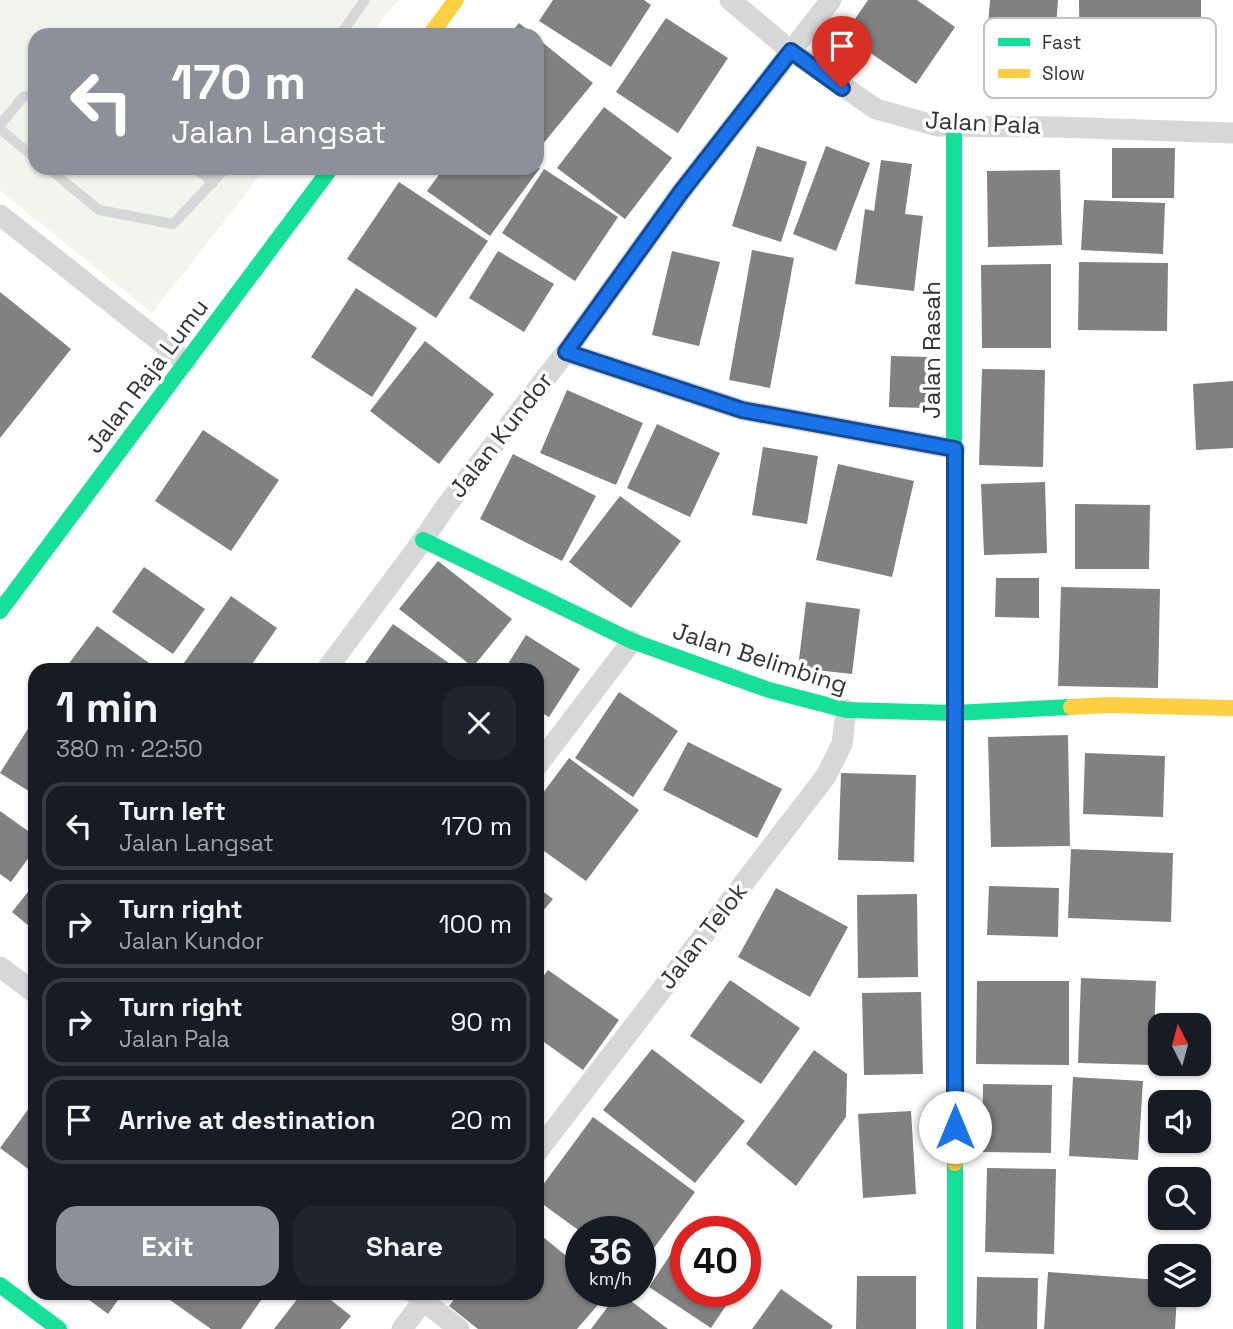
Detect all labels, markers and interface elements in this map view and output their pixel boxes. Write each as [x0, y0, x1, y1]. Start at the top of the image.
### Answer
pin [812, 16, 872, 88]
legend [984, 18, 1216, 98]
icon: arrive [823, 27, 861, 65]
text: Fast [1042, 30, 1082, 55]
text: 170 m [171, 51, 306, 113]
icon: left [56, 56, 147, 147]
text: Slow [1042, 61, 1085, 86]
street label: Jalan Pala [924, 104, 1042, 141]
text: Jalan Langsat [171, 112, 387, 152]
street label: Jalan Rasah [916, 281, 947, 419]
street label: Jalan Raja Lumu [78, 292, 215, 459]
street label: Jalan Kundor [442, 366, 559, 504]
street label: Jalan Belimbing [669, 615, 851, 700]
text: 1 min [56, 681, 159, 734]
button: close [442, 686, 516, 760]
text: 380 m · 22:50 [56, 734, 203, 764]
text: Turn left [119, 794, 226, 828]
icon: left [60, 807, 98, 845]
text: 170 m [441, 809, 512, 843]
text: Jalan Langsat [119, 828, 274, 858]
street label: Jalan Telok [651, 876, 754, 995]
text: Turn right [119, 892, 243, 926]
icon: right [60, 905, 98, 943]
text: 100 m [439, 907, 512, 941]
text: Jalan Kundor [119, 926, 264, 956]
text: Turn right [119, 990, 243, 1024]
icon: right [60, 1003, 98, 1041]
text: 90 m [450, 1005, 512, 1039]
north arrow [1148, 1013, 1211, 1076]
map controls [1148, 1013, 1211, 1307]
text: Jalan Pala [119, 1024, 230, 1054]
position arrow [918, 1090, 992, 1164]
button: sound [1148, 1090, 1211, 1153]
icon: arrive [60, 1101, 98, 1139]
text: Arrive at destination [119, 1103, 376, 1137]
text: 20 m [451, 1103, 512, 1137]
button: search [1148, 1167, 1211, 1230]
button: Exit [56, 1206, 279, 1286]
button: Share [293, 1206, 516, 1286]
speed limit sign: 40 [670, 1216, 761, 1307]
text: 36 [589, 1230, 632, 1274]
button: layers [1148, 1244, 1211, 1307]
text: km/h [589, 1267, 632, 1290]

